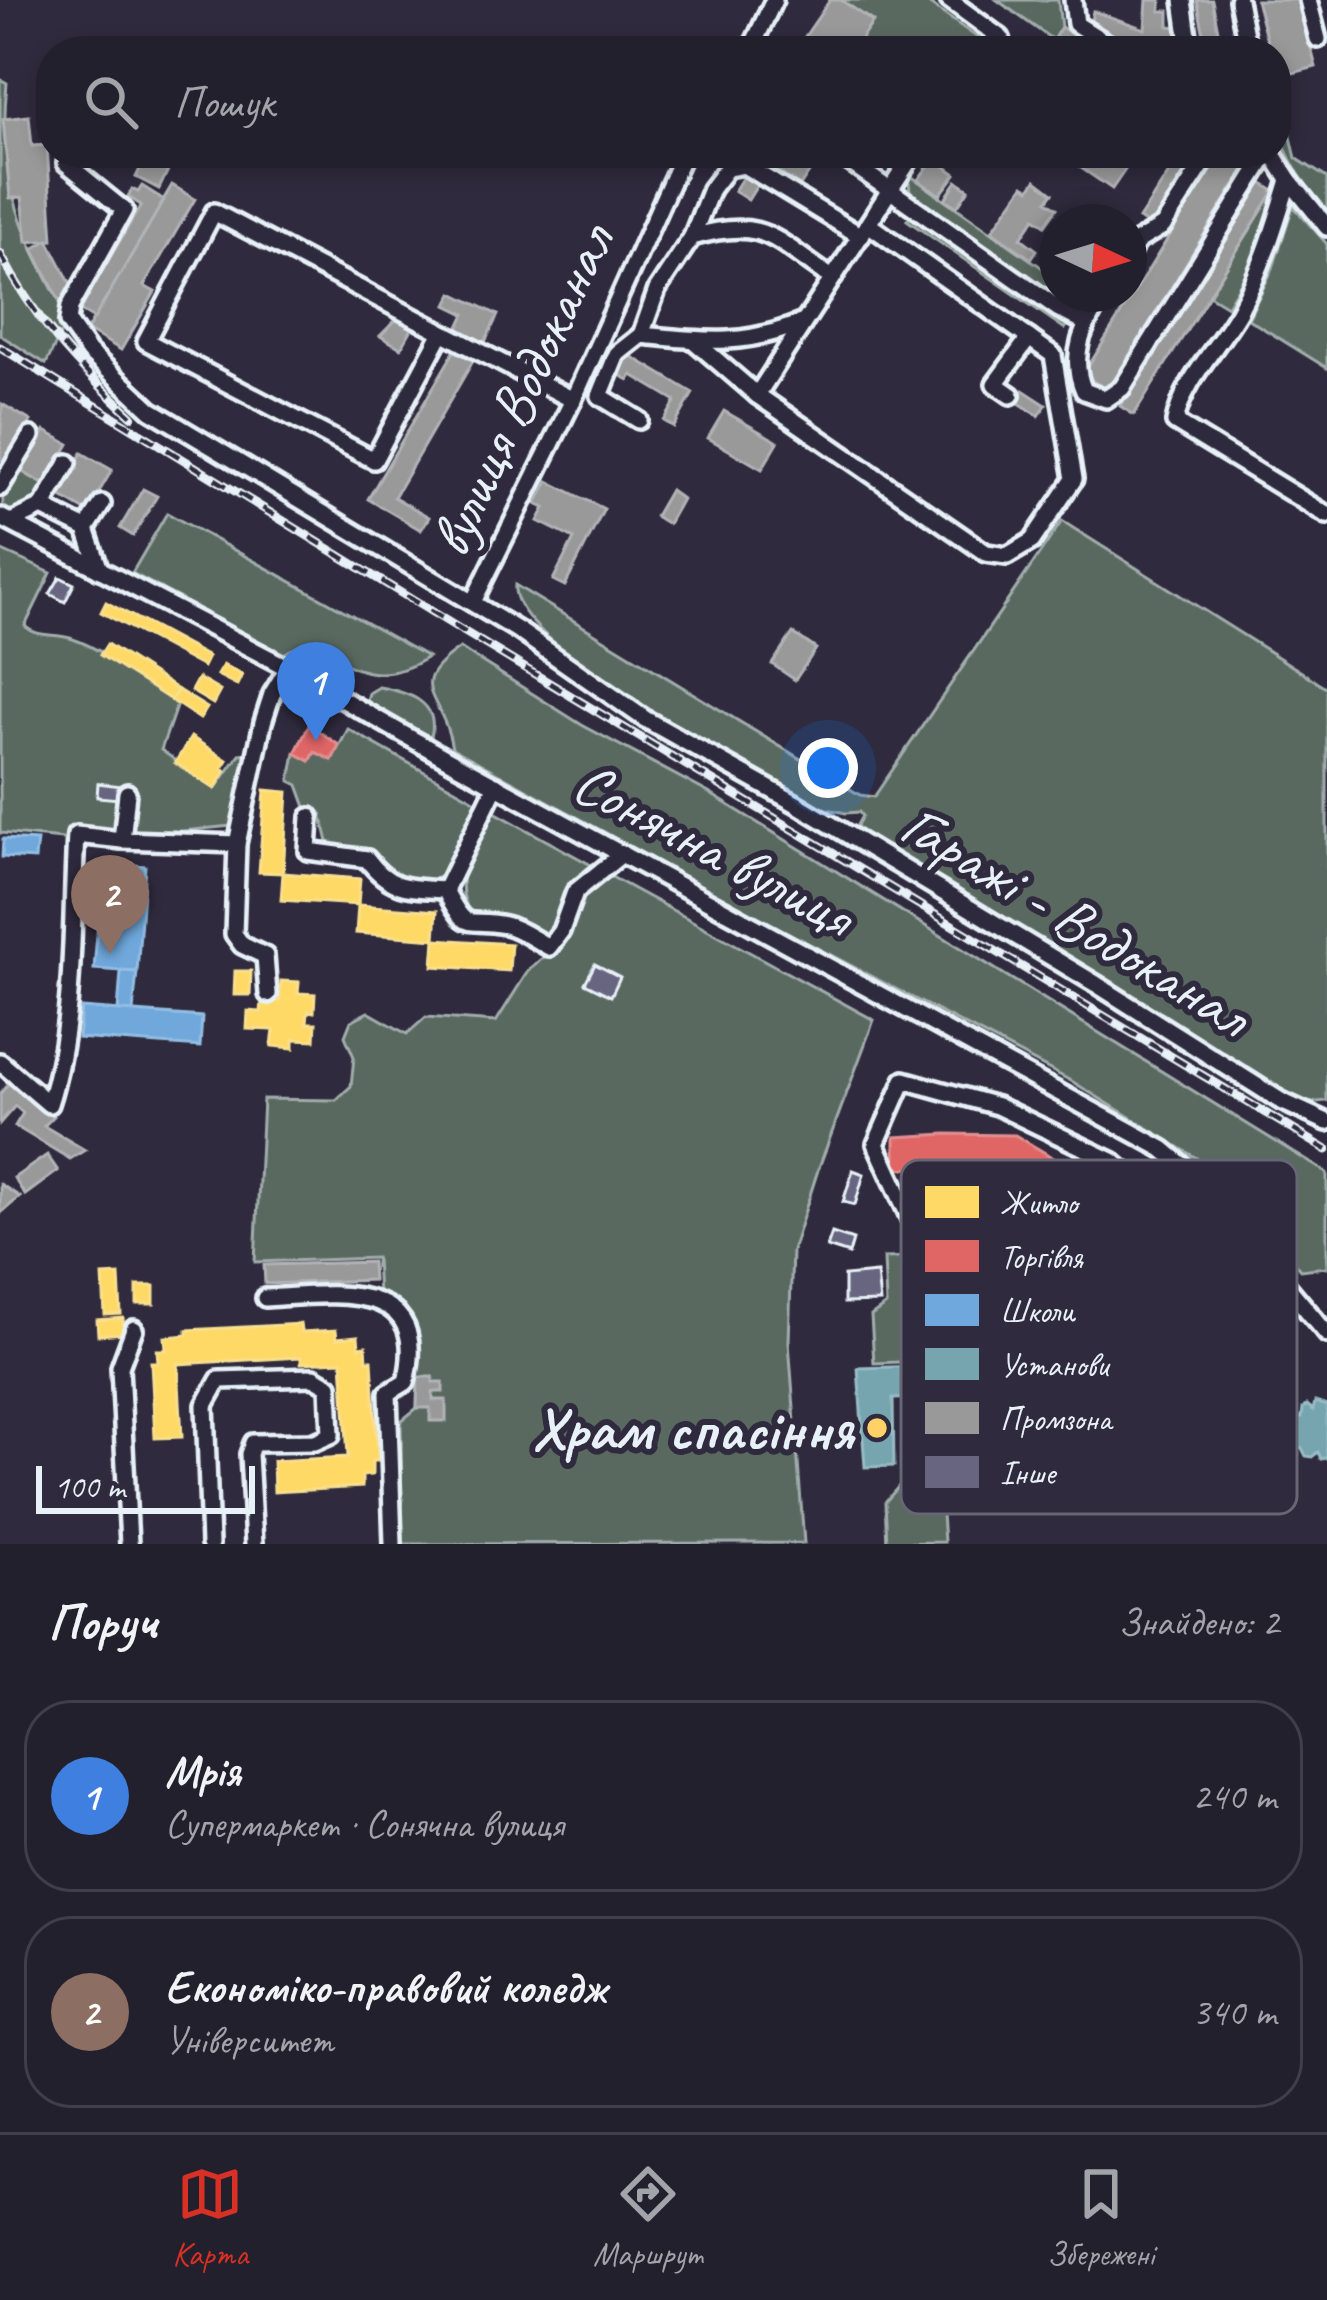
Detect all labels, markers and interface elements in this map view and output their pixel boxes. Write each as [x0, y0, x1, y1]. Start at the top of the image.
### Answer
search box [36, 36, 1291, 168]
icon: search [78, 69, 144, 135]
text: Пошук [174, 74, 274, 131]
north arrow [1039, 204, 1147, 312]
street label: вулиця Водоканал [411, 209, 632, 568]
pin: 1 [277, 642, 355, 741]
your location [798, 738, 858, 798]
street label: Сонячна вулиця [561, 744, 870, 956]
street label: Гаражі - Водоканал [888, 786, 1267, 1055]
pin: 2 [71, 855, 149, 954]
legend [901, 1160, 1297, 1514]
text: Житло [1000, 1182, 1081, 1224]
text: Торгівля [1000, 1236, 1084, 1278]
text: Школи [1000, 1290, 1077, 1332]
text: Установи [1000, 1344, 1111, 1386]
place label: Храм спасіння [532, 1391, 856, 1467]
text: Промзона [1000, 1398, 1114, 1440]
marker: Храм спасіння [864, 1415, 890, 1441]
text: Інше [1000, 1452, 1058, 1494]
scale bar [36, 1460, 255, 1513]
text: 100 m [54, 1466, 125, 1508]
text: Поруч [48, 1590, 157, 1654]
text: Знайдено: 2 [1118, 1598, 1279, 1647]
text: Мрія [165, 1743, 241, 1800]
text: 1 [81, 1772, 99, 1821]
text: 240 m [1192, 1772, 1276, 1821]
text: Супермаркет · Сонячна вулиця [165, 1800, 564, 1849]
text: Економіко-правовий коледж [165, 1959, 606, 2016]
text: 2 [81, 1988, 99, 2037]
text: 340 m [1192, 1988, 1276, 2037]
text: Університет [165, 2016, 333, 2065]
tab: Карта [173, 2161, 248, 2275]
tab: Маршрут [593, 2161, 702, 2275]
tab: Збережені [1047, 2161, 1154, 2275]

